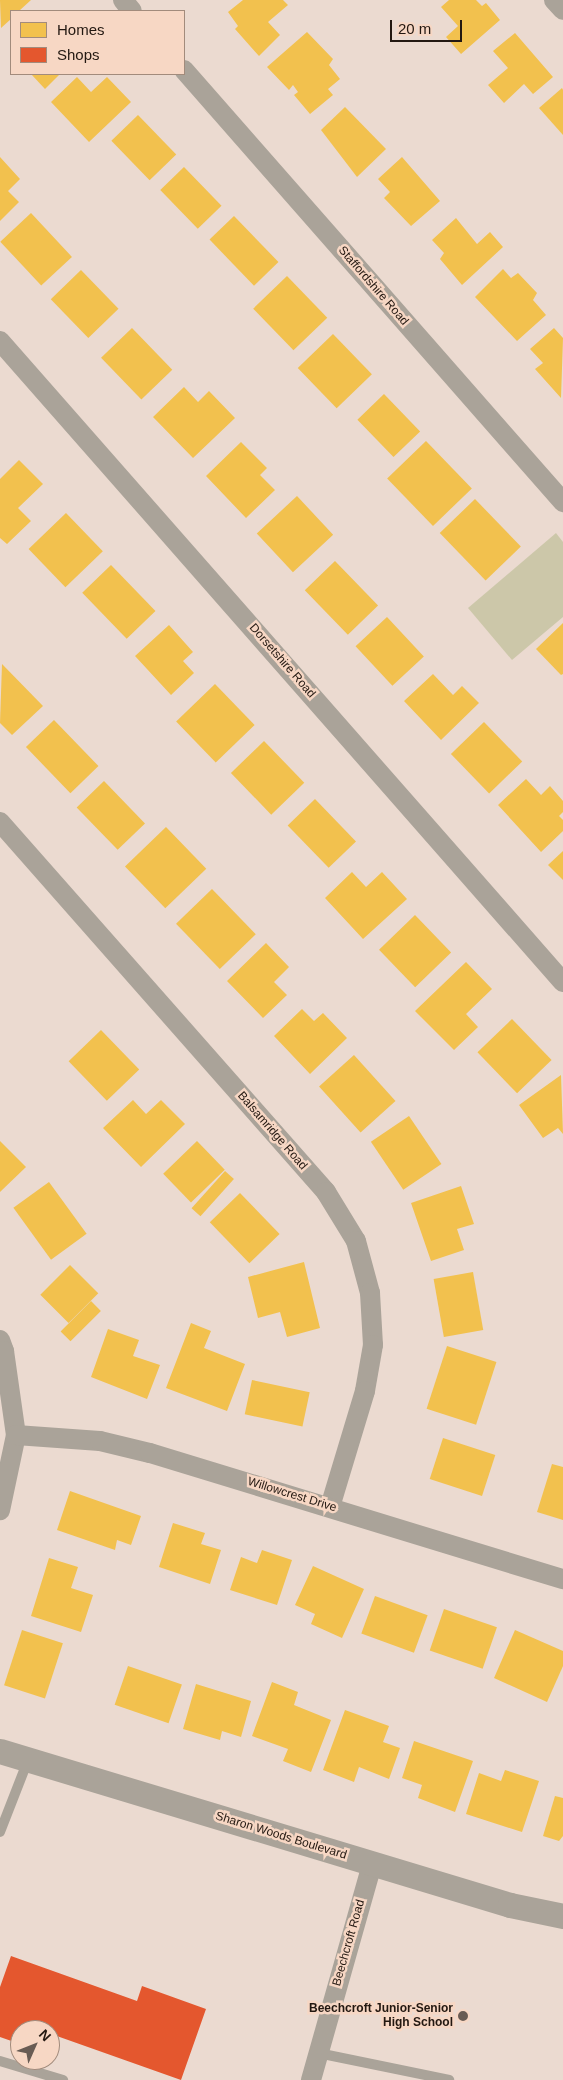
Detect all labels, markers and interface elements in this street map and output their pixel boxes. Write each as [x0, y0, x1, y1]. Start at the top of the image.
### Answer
legend [10, 10, 185, 75]
scale bar [393, 10, 466, 42]
text: 20 m [398, 20, 431, 37]
text: Homes [57, 21, 105, 38]
text: Shops [57, 46, 100, 63]
street label: Staffordshire Road [335, 244, 411, 328]
street label: Dorsetshire Road [246, 621, 318, 701]
street label: Balsamridge Road [234, 1089, 310, 1173]
street label: Willowcrest Drive [246, 1475, 338, 1515]
street label: Sharon Woods Boulevard [214, 1809, 348, 1863]
street label: Beechcroft Road [330, 1898, 368, 1988]
place label: Beechcroft Junior-Senior High School [309, 2002, 453, 2030]
marker: Beechcroft Junior-Senior High School [457, 2010, 469, 2022]
north arrow [10, 2020, 60, 2070]
text: N [36, 2026, 54, 2044]

